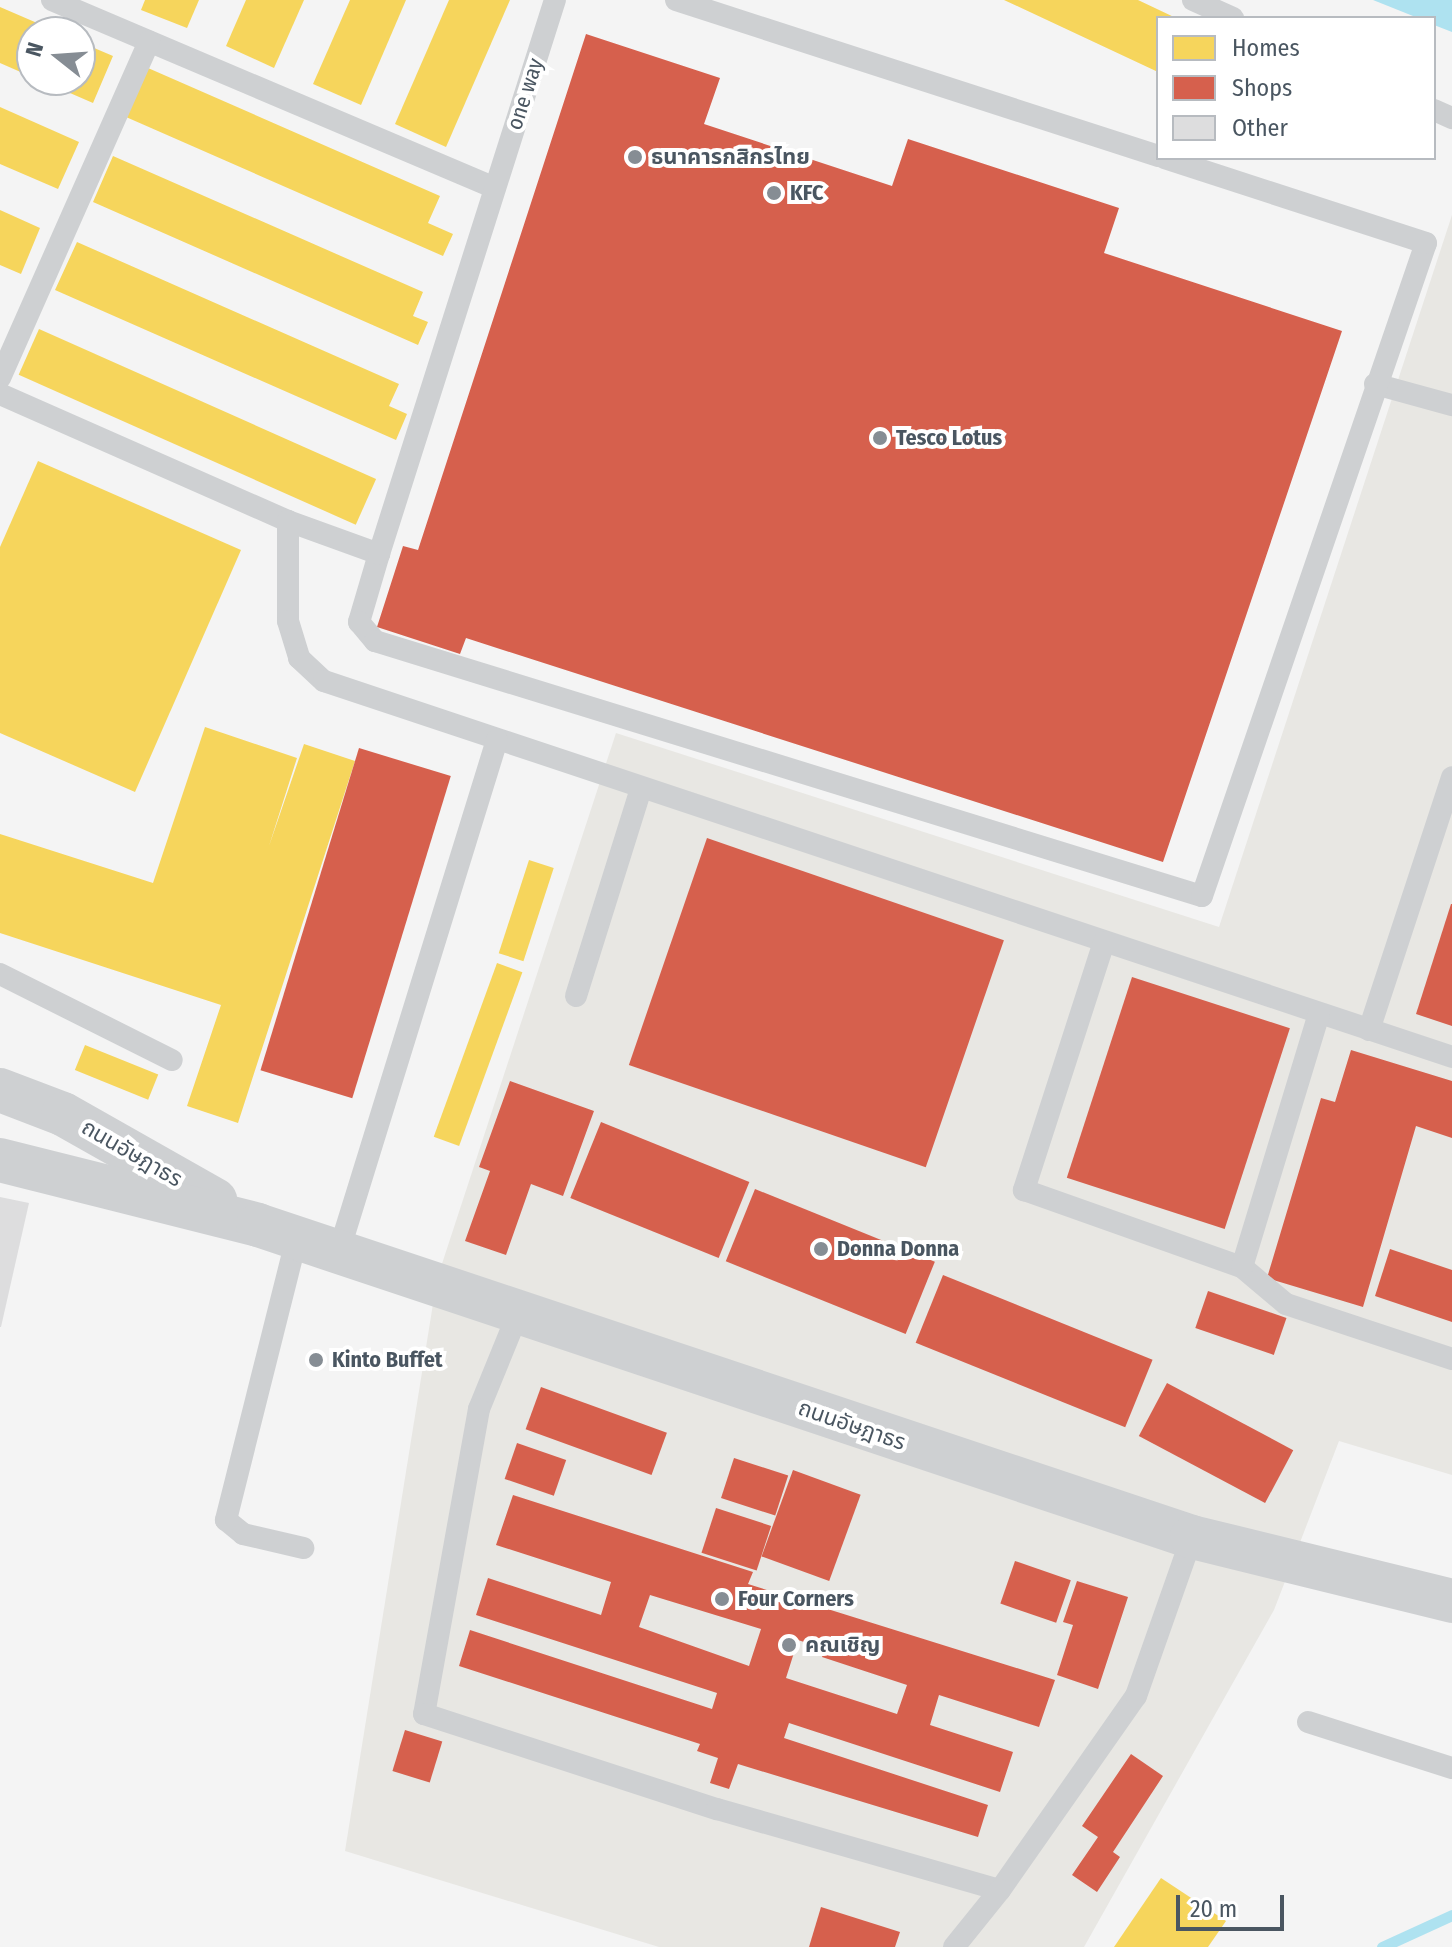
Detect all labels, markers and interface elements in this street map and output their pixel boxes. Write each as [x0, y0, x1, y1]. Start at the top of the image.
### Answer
north arrow [16, 16, 96, 96]
legend [1156, 16, 1436, 160]
text: Homes [1232, 34, 1300, 62]
text: N [20, 39, 49, 60]
street label: one way [501, 55, 549, 133]
text: Shops [1232, 74, 1292, 102]
text: Other [1232, 114, 1288, 142]
place label: ธนาคารกสิกรไทย [651, 144, 810, 170]
marker: ธนาคารกสิกรไทย [626, 148, 644, 166]
place label: KFC [790, 180, 824, 206]
marker: KFC [765, 184, 783, 202]
place label: Tesco Lotus [896, 425, 1002, 451]
marker: Tesco Lotus [871, 429, 889, 447]
street label: ถนนอัษฎาธร [77, 1114, 187, 1192]
place label: Donna Donna [837, 1236, 959, 1262]
marker: Donna Donna [812, 1240, 830, 1258]
place label: Kinto Buffet [332, 1347, 443, 1373]
marker: Kinto Buffet [307, 1351, 325, 1369]
street label: ถนนอัษฎาธร [795, 1394, 909, 1456]
place label: Four Corners [738, 1586, 854, 1612]
marker: Four Corners [713, 1590, 731, 1608]
place label: คณเชิญ [805, 1632, 880, 1658]
marker: คณเชิญ [780, 1636, 798, 1654]
scale bar [1180, 1879, 1288, 1929]
text: 20 m [1190, 1895, 1237, 1923]

